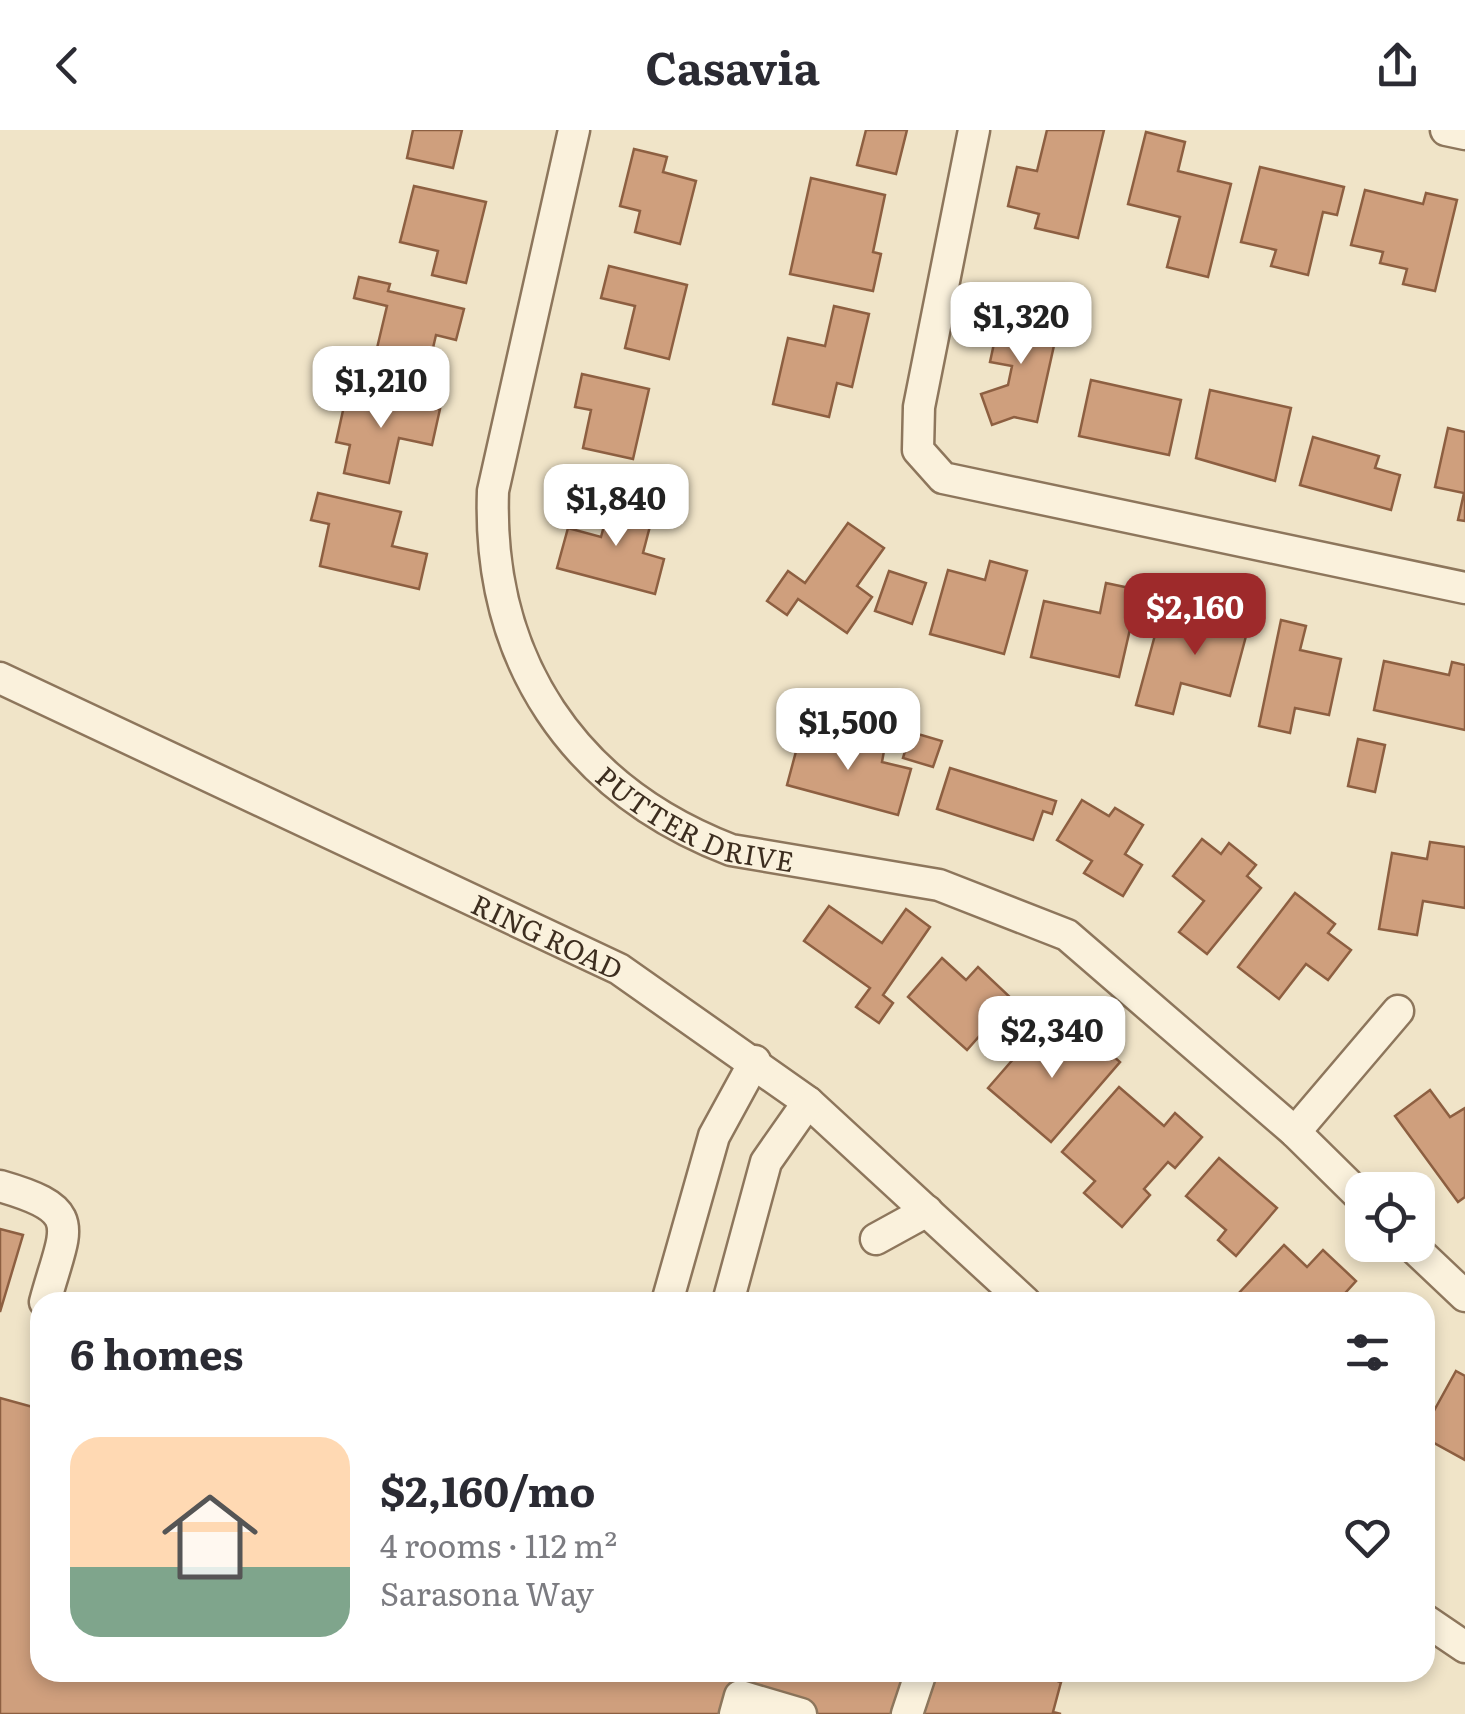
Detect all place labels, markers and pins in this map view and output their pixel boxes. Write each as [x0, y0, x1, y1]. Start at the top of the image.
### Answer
pin: $1,320 [940, 282, 1102, 367]
pin: $1,210 [300, 346, 462, 431]
pin: $1,840 [535, 464, 697, 549]
pin: $2,160 [1114, 573, 1276, 658]
pin: $1,500 [767, 688, 929, 773]
pin: $2,340 [971, 996, 1133, 1081]

